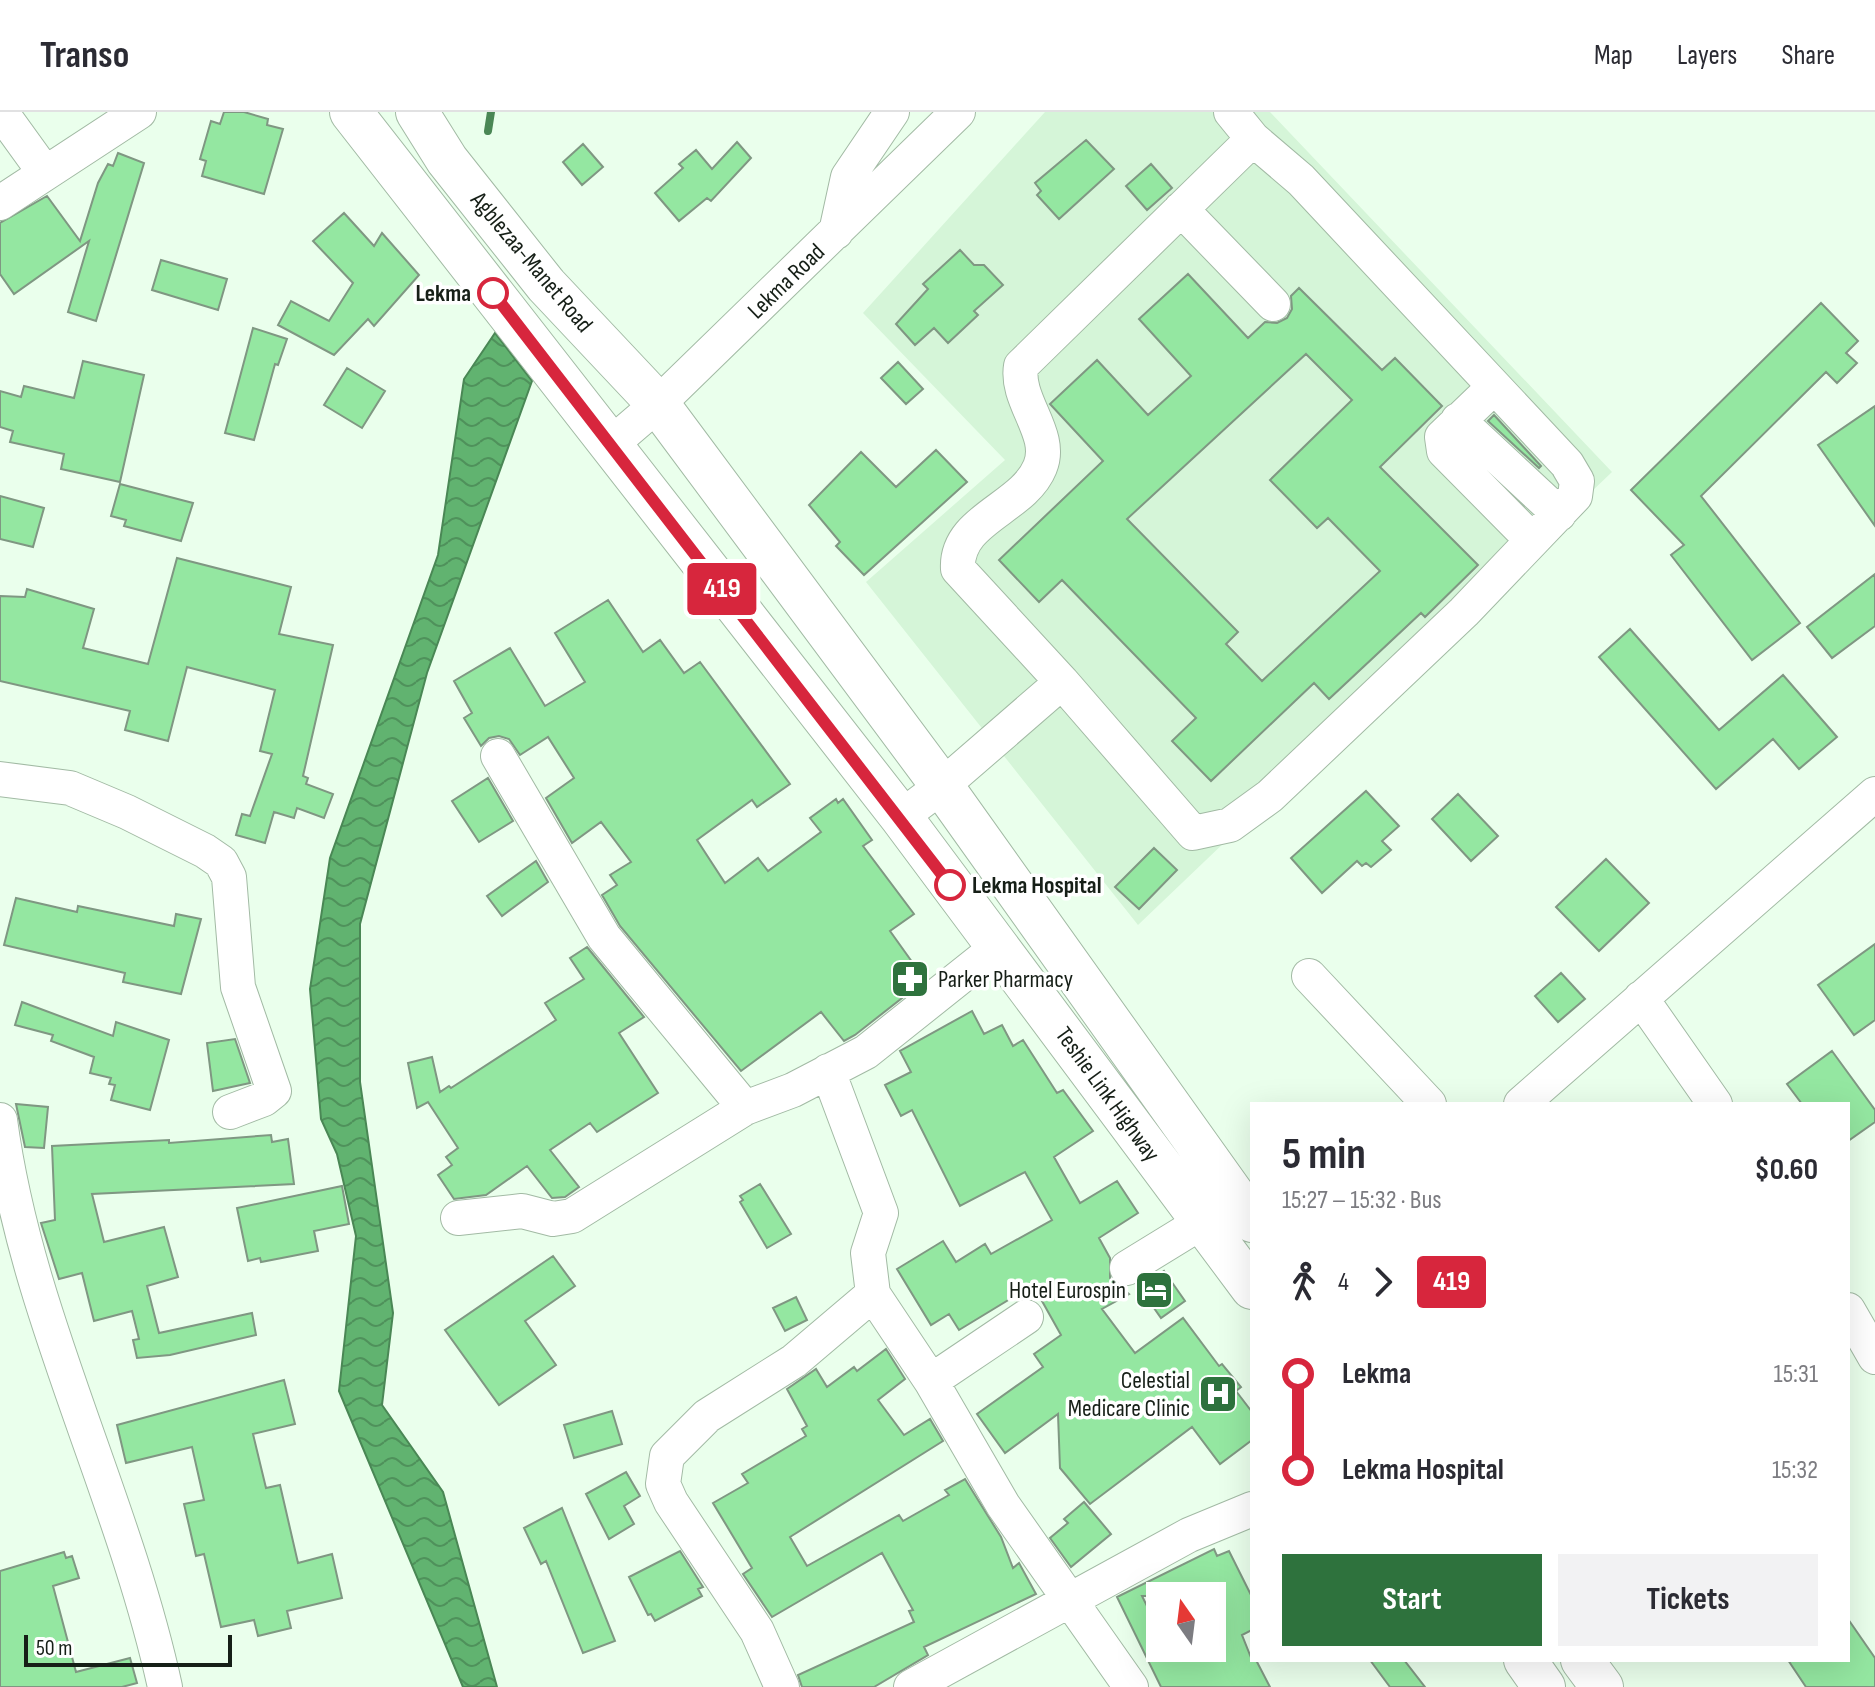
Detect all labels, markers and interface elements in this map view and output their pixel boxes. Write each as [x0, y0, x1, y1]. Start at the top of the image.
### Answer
text: Transo [40, 33, 129, 78]
text: Map [1594, 39, 1633, 72]
text: Layers [1677, 39, 1737, 72]
text: Share [1781, 39, 1835, 72]
street label: Agblezaa-Manet Road [464, 185, 599, 339]
street label: Lekma Road [742, 238, 831, 325]
marker: Lekma [478, 278, 508, 308]
place label: Lekma [416, 279, 471, 308]
line badge: 419 [676, 563, 768, 615]
text: 419 [703, 572, 741, 605]
marker: Lekma Hospital [935, 870, 965, 900]
place label: Lekma Hospital [972, 871, 1102, 900]
pharmacy icon: Parker Pharmacy [889, 958, 931, 1000]
place label: Parker Pharmacy [938, 965, 1073, 994]
street label: Teshie Link Highway [1049, 1021, 1166, 1167]
text: 5 min [1282, 1128, 1366, 1181]
text: $0.60 [1754, 1152, 1818, 1188]
text: 15:27 – 15:32 · Bus [1282, 1185, 1442, 1216]
icon: walk [1282, 1260, 1326, 1304]
icon: forward [1361, 1260, 1405, 1304]
text: 419 [1433, 1265, 1470, 1298]
text: 4 [1338, 1267, 1349, 1298]
hotel icon: Hotel Eurospin [1133, 1269, 1175, 1311]
place label: Hotel Eurospin [1009, 1276, 1126, 1305]
text: Lekma [1342, 1356, 1411, 1392]
text: 15:31 [1774, 1359, 1818, 1390]
place label: Celestial Medicare Clinic [1068, 1366, 1190, 1423]
hospital icon: Celestial Medicare Clinic [1197, 1373, 1239, 1415]
text: Lekma Hospital [1342, 1452, 1504, 1488]
text: 15:32 [1772, 1455, 1818, 1486]
button: Start [1282, 1554, 1542, 1646]
button: Tickets [1558, 1554, 1818, 1646]
north arrow [1146, 1582, 1226, 1662]
map controls [1146, 1582, 1226, 1662]
scale bar [24, 1631, 232, 1667]
text: 50 m [36, 1635, 72, 1662]

